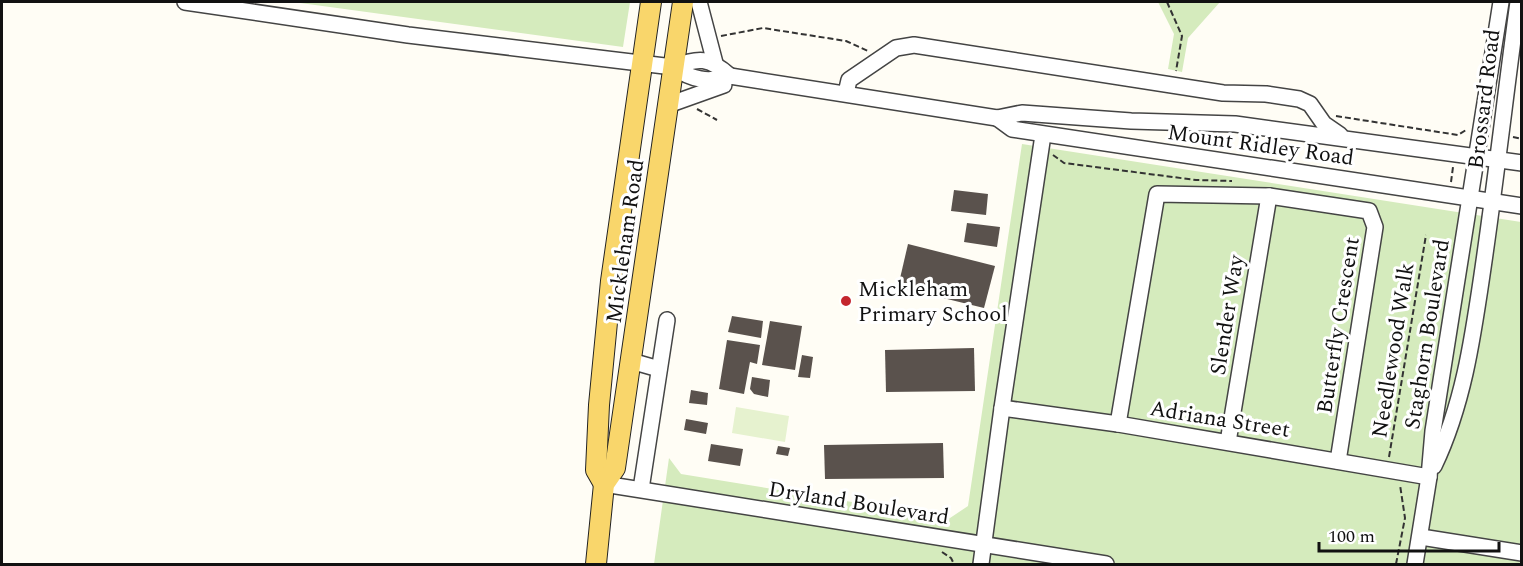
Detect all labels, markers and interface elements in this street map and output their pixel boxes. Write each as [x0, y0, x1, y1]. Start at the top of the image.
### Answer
street label: Brossard Road [1460, 27, 1509, 171]
street label: Mount Ridley Road [1165, 116, 1356, 175]
street label: Mickleham Road [598, 157, 653, 325]
street label: Butterfly Crescent [1308, 234, 1369, 416]
street label: Staghorn Boulevard [1396, 237, 1459, 432]
street label: Slender Way [1202, 251, 1253, 378]
street label: Needlewood Walk [1363, 260, 1424, 440]
place label: Mickleham Primary School [858, 273, 1008, 331]
marker: Mickleham Primary School [839, 294, 853, 308]
street label: Adriana Street [1147, 392, 1292, 447]
street label: Dryland Boulevard [766, 473, 952, 534]
scale bar [1319, 515, 1499, 553]
text: 100 m [1328, 523, 1375, 550]

